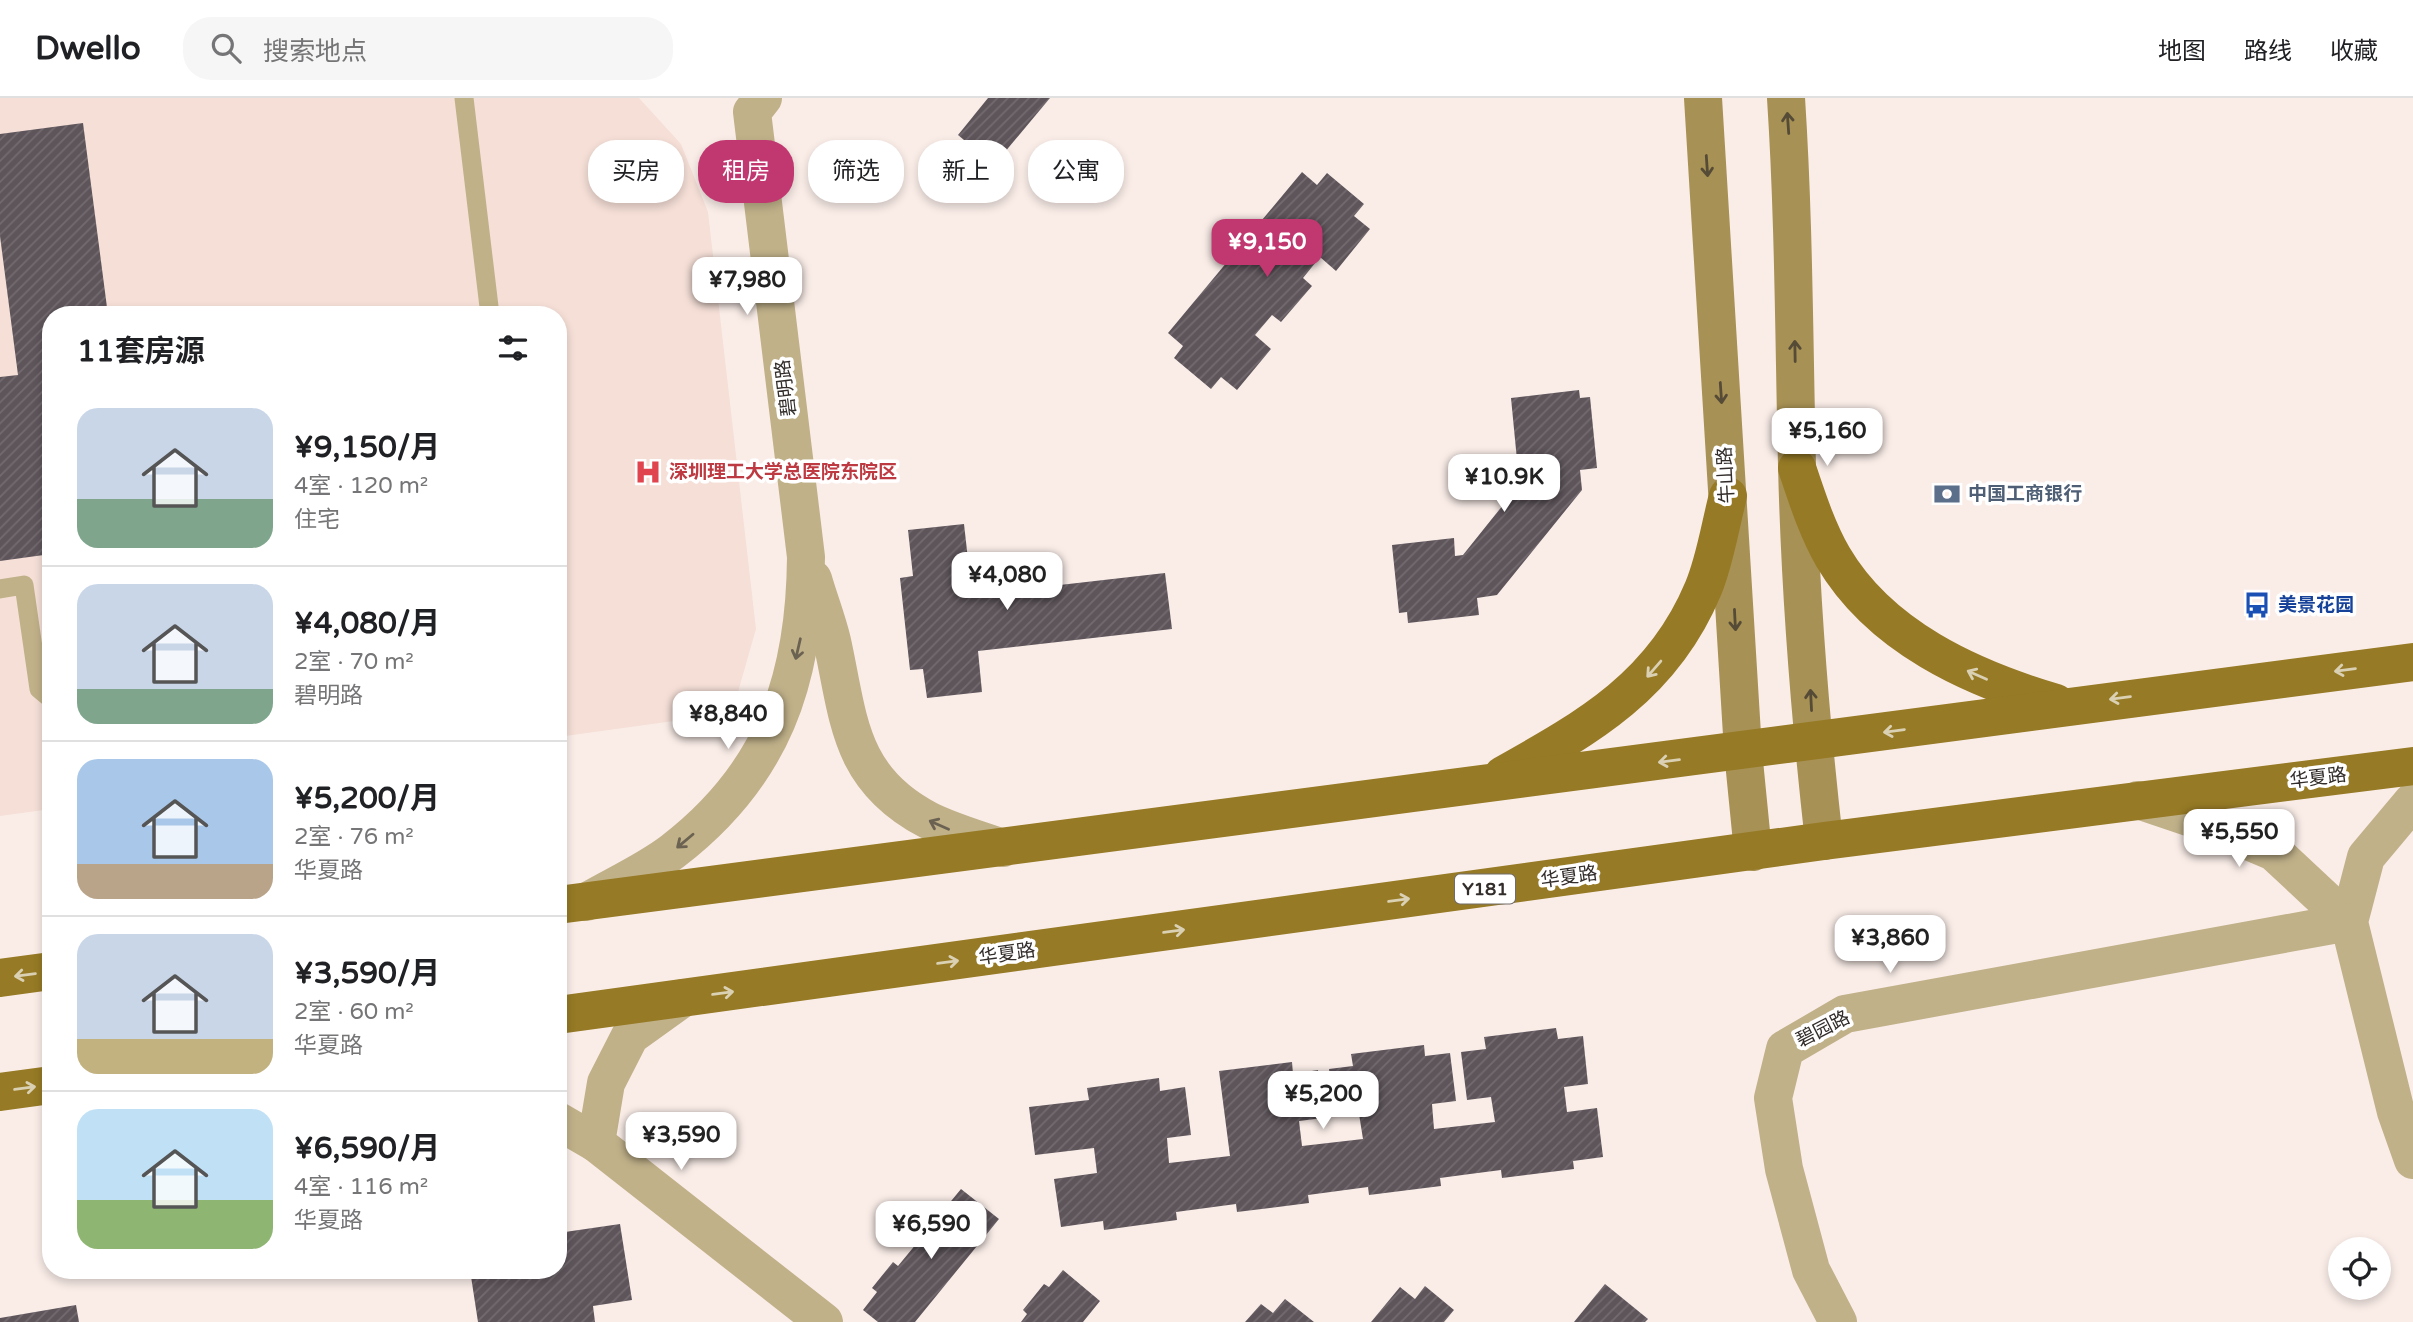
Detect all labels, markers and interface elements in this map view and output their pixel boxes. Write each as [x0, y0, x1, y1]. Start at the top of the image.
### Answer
search box [183, 17, 673, 80]
text: Dwello [35, 29, 141, 68]
icon: search [207, 29, 245, 67]
text: 搜索地点 [263, 36, 367, 67]
text: 地图 [2158, 37, 2206, 66]
text: 路线 [2244, 37, 2292, 66]
text: 收藏 [2330, 37, 2378, 66]
one-way arrow [1781, 113, 1794, 135]
chip: 买房 [588, 140, 684, 203]
chip: 租房 [698, 140, 794, 203]
chip: 筛选 [808, 140, 904, 203]
chip: 新上 [918, 140, 1014, 203]
chip: 公寓 [1028, 140, 1124, 203]
one-way arrow [1701, 154, 1714, 177]
pin: ¥9,150 [1210, 220, 1324, 279]
text: ¥9,150 [1228, 228, 1306, 256]
pin: ¥7,980 [690, 258, 804, 317]
text: ¥7,980 [708, 266, 786, 294]
icon: filters [494, 329, 532, 367]
text: 11套房源 [77, 333, 205, 370]
one-way arrow [1788, 340, 1802, 363]
street label: 碧明路 [772, 358, 800, 418]
one-way arrow [1715, 381, 1728, 404]
pin: ¥5,160 [1770, 408, 1884, 468]
text: ¥5,160 [1788, 417, 1866, 445]
text: ¥9,150/月 [294, 429, 440, 466]
icon: home [133, 436, 217, 520]
street label: 牛山路 [1714, 446, 1738, 504]
pin: ¥10.9K [1447, 454, 1561, 514]
hospital icon: 深圳理工大学总医院东院区 [633, 457, 663, 487]
place label: 深圳理工大学总医院东院区 [669, 461, 897, 483]
text: ¥10.9K [1464, 463, 1544, 491]
text: 4室 · 120 m² [294, 472, 428, 500]
bank icon: 中国工商银行 [1932, 479, 1962, 509]
place label: 中国工商银行 [1968, 483, 2082, 505]
text: 住宅 [294, 506, 340, 534]
pin: ¥4,080 [950, 552, 1064, 612]
text: ¥4,080 [968, 561, 1046, 589]
bus stop icon: 美景花园 [2242, 590, 2272, 620]
place label: 美景花园 [2278, 594, 2354, 616]
text: ¥4,080/月 [294, 605, 440, 642]
one-way arrow [1729, 609, 1742, 631]
icon: home [133, 612, 217, 696]
one-way arrow [790, 637, 804, 660]
text: 2室 · 70 m² [294, 648, 414, 676]
one-way arrow [1646, 660, 1662, 678]
one-way arrow [2334, 664, 2357, 677]
one-way arrow [1967, 668, 1988, 681]
text: 碧明路 [294, 682, 363, 710]
one-way arrow [1804, 689, 1817, 712]
pin: ¥8,840 [671, 692, 785, 751]
one-way arrow [2109, 692, 2131, 705]
text: ¥8,840 [689, 700, 767, 728]
one-way arrow [1883, 724, 1906, 737]
one-way arrow [1658, 755, 1681, 768]
street label: 华夏路 [2288, 764, 2348, 792]
text: ¥5,200/月 [294, 780, 440, 817]
icon: home [133, 787, 217, 871]
pin: ¥5,550 [2182, 810, 2296, 869]
one-way arrow [929, 818, 950, 831]
text: ¥5,550 [2200, 818, 2278, 846]
text: 2室 · 76 m² [294, 823, 414, 851]
one-way arrow [677, 833, 695, 849]
text: 华夏路 [294, 857, 363, 885]
street label: 华夏路 [1539, 862, 1599, 892]
road number: Y181 [1455, 874, 1515, 904]
one-way arrow [1387, 894, 1410, 907]
pin: ¥3,860 [1833, 916, 1947, 975]
text: ¥3,860 [1851, 924, 1929, 952]
one-way arrow [1162, 925, 1185, 938]
street label: 华夏路 [977, 939, 1037, 969]
text: ¥3,590/月 [294, 955, 440, 992]
one-way arrow [937, 955, 959, 968]
icon: home [133, 962, 217, 1046]
one-way arrow [15, 968, 37, 981]
one-way arrow [711, 986, 734, 999]
text: 2室 · 60 m² [294, 998, 414, 1026]
street label: 碧园路 [1793, 1006, 1853, 1052]
text: 华夏路 [294, 1032, 363, 1060]
pin: ¥5,200 [1266, 1072, 1380, 1131]
text: ¥5,200 [1284, 1080, 1362, 1108]
one-way arrow [14, 1081, 36, 1094]
pin: ¥3,590 [624, 1112, 738, 1172]
text: ¥3,590 [642, 1121, 720, 1149]
text: ¥6,590/月 [294, 1130, 440, 1167]
icon: home [133, 1137, 217, 1221]
text: 4室 · 116 m² [294, 1173, 428, 1201]
pin: ¥6,590 [874, 1202, 988, 1261]
text: 华夏路 [294, 1207, 363, 1235]
text: ¥6,590 [892, 1210, 970, 1238]
map controls [2328, 1237, 2391, 1300]
button: locate [2328, 1237, 2391, 1300]

